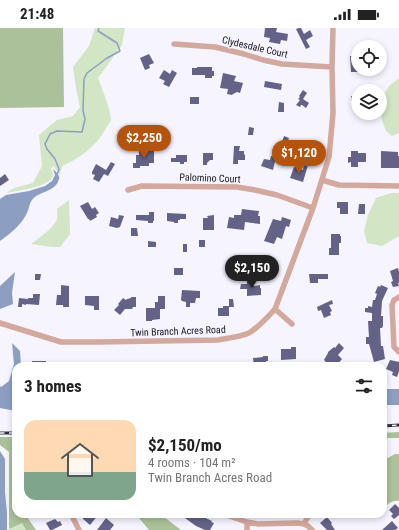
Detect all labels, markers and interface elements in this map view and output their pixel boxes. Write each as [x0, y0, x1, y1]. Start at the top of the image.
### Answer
text: 21:48 [20, 5, 54, 23]
street label: Clydesdale Court [221, 34, 289, 60]
map controls [351, 40, 387, 120]
button: locate [351, 40, 387, 76]
button: layers [351, 84, 387, 120]
pin: $2,250 [111, 125, 177, 159]
text: $2,250 [126, 130, 162, 145]
pin: $1,120 [266, 140, 332, 174]
text: $1,120 [281, 145, 317, 160]
street label: Palomino Court [179, 171, 241, 185]
pin: $2,150 [219, 255, 285, 289]
text: $2,150 [234, 260, 270, 275]
street label: Twin Branch Acres Road [130, 324, 226, 338]
icon: filters [353, 375, 375, 397]
text: 3 homes [24, 376, 82, 396]
text: $2,150/mo [148, 435, 222, 455]
icon: home [56, 436, 104, 484]
text: 4 rooms · 104 m² [148, 455, 235, 470]
text: Twin Branch Acres Road [148, 470, 272, 485]

